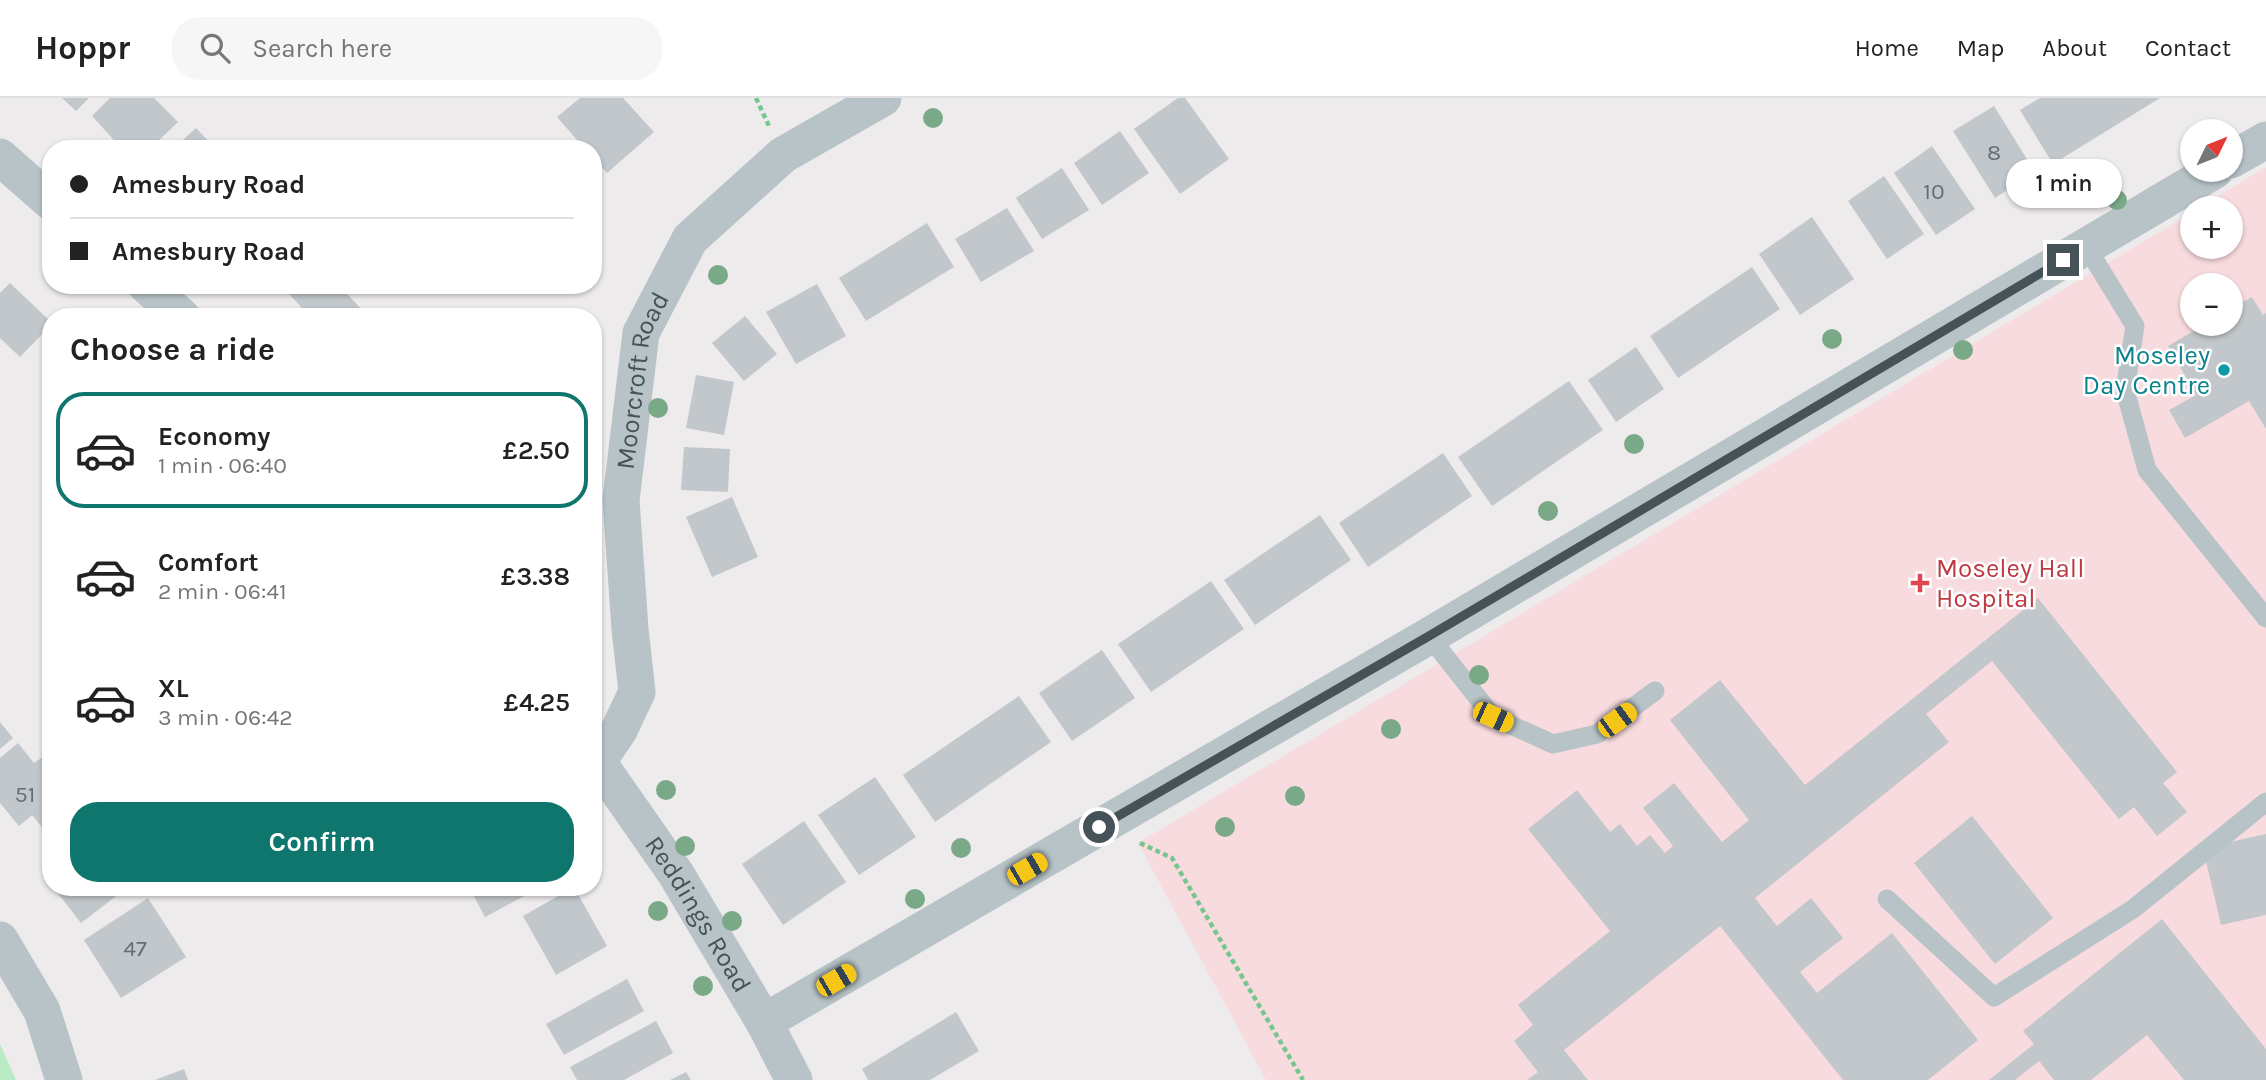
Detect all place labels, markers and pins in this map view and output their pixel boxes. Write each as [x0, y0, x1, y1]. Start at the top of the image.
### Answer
place label: Moseley Day Centre [2083, 340, 2210, 401]
marker: Moseley Day Centre [2216, 362, 2232, 378]
place label: Moseley Hall Hospital [1936, 553, 2084, 614]
marker: Moseley Hall Hospital [1910, 573, 1930, 593]

